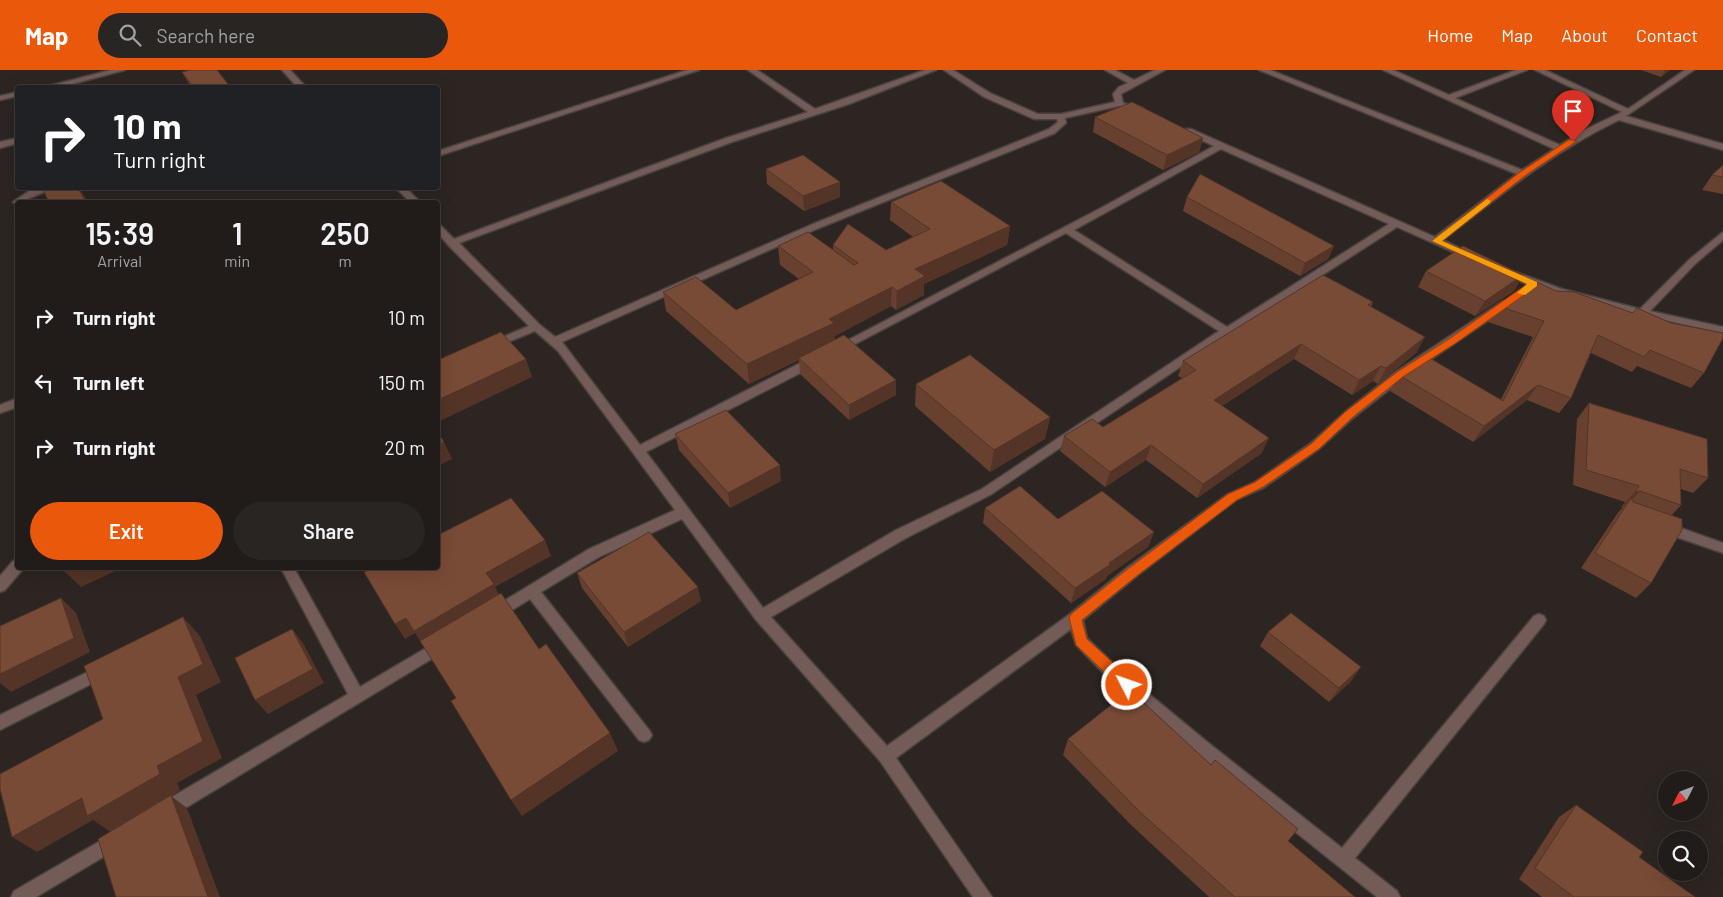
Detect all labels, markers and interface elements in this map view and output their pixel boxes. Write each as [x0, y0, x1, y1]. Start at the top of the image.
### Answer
search box [98, 13, 448, 58]
text: Map [25, 21, 68, 50]
icon: search [116, 21, 144, 49]
text: Search here [156, 24, 255, 47]
text: Home [1427, 24, 1473, 46]
text: Map [1501, 24, 1533, 46]
text: About [1561, 24, 1608, 46]
text: Contact [1636, 24, 1698, 46]
pin [1552, 90, 1594, 141]
icon: arrive [1559, 97, 1587, 125]
text: 10 m [113, 104, 182, 146]
icon: right [30, 105, 95, 170]
text: Turn right [113, 146, 206, 172]
text: 15:39 [85, 215, 154, 251]
text: 1 [232, 215, 243, 251]
text: 250 [320, 215, 370, 251]
text: Arrival [97, 251, 142, 270]
text: min [224, 251, 250, 270]
text: m [338, 251, 352, 270]
icon: right [30, 304, 58, 332]
text: Turn right [73, 306, 155, 329]
text: 10 m [388, 306, 425, 329]
icon: left [30, 369, 58, 397]
text: Turn left [73, 371, 144, 394]
text: 150 m [378, 371, 425, 394]
icon: right [30, 434, 58, 462]
text: Turn right [73, 436, 155, 459]
text: 20 m [385, 436, 425, 459]
button: Exit [30, 502, 223, 560]
button: Share [233, 502, 425, 560]
position arrow [1100, 658, 1152, 710]
north arrow [1658, 771, 1708, 821]
map controls [1658, 771, 1708, 881]
button: search [1658, 831, 1708, 881]

